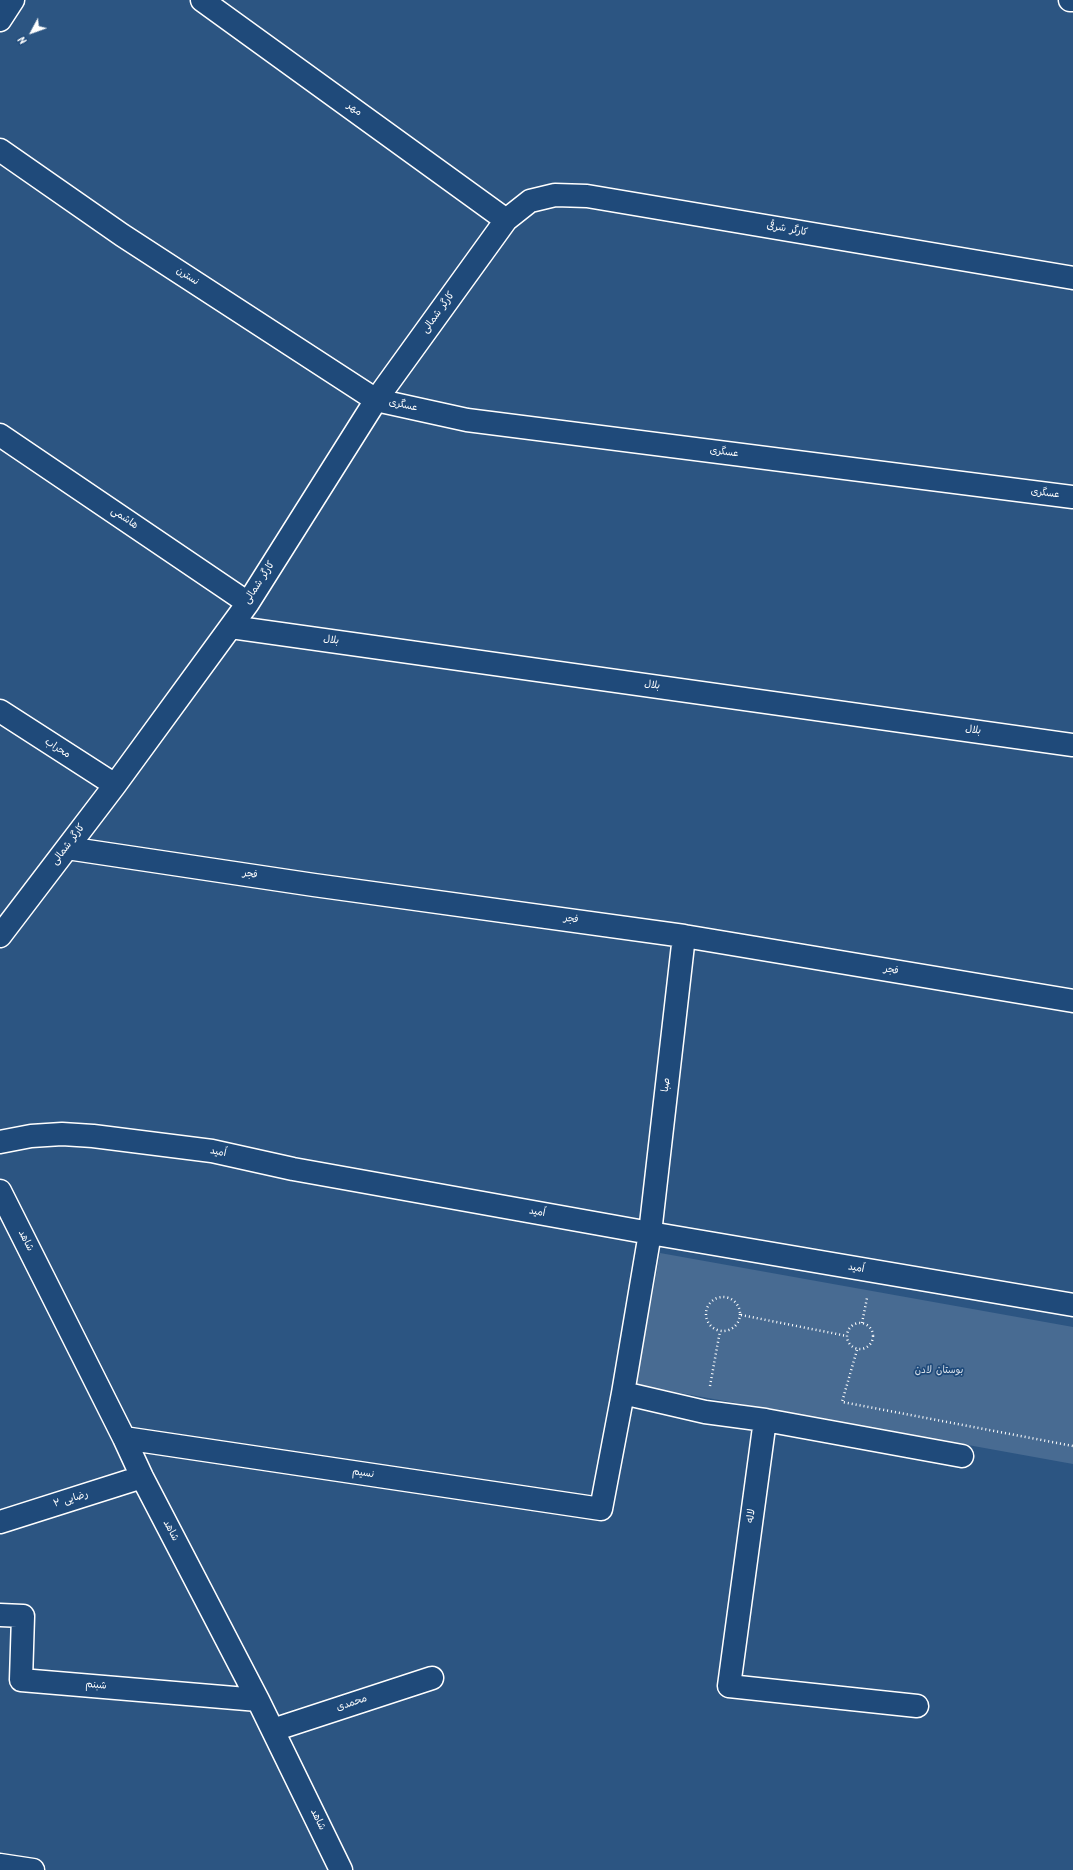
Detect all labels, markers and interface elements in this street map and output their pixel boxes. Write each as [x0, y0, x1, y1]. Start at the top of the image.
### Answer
north arrow [12, 12, 52, 52]
text: N [14, 31, 32, 48]
street label: مهر [344, 101, 364, 119]
street label: کارگر شرقی [765, 220, 809, 240]
street label: نسترن [173, 265, 201, 289]
street label: کارگر شمالی [420, 290, 458, 336]
street label: عسگری [388, 397, 418, 415]
street label: عسگری [709, 445, 739, 461]
street label: عسگری [1030, 486, 1060, 502]
street label: هاشمی [108, 506, 140, 532]
street label: کارگر شمالی [242, 559, 278, 607]
street label: بلال [322, 634, 340, 648]
street label: بلال [643, 679, 661, 693]
street label: بلال [964, 724, 982, 738]
street label: محراب [42, 737, 72, 761]
street label: کارگر شمالی [50, 822, 88, 868]
street label: فجر [242, 868, 258, 882]
street label: فجر [563, 913, 579, 927]
street label: فجر [883, 964, 899, 978]
street label: صبا [660, 1077, 674, 1093]
street label: اُمید [209, 1146, 227, 1160]
street label: اُمید [528, 1206, 546, 1220]
street label: شاهد [15, 1228, 35, 1254]
street label: اُمید [847, 1262, 865, 1276]
park label: بوستان لادن [915, 1365, 963, 1377]
street label: نسیم [351, 1466, 375, 1482]
street label: رضایی ۲ [52, 1489, 90, 1511]
street label: لاله [745, 1508, 759, 1524]
street label: شاهد [160, 1518, 180, 1544]
street label: شبنم [85, 1679, 107, 1693]
street label: محمدی [335, 1693, 369, 1715]
street label: شاهد [307, 1808, 327, 1832]

